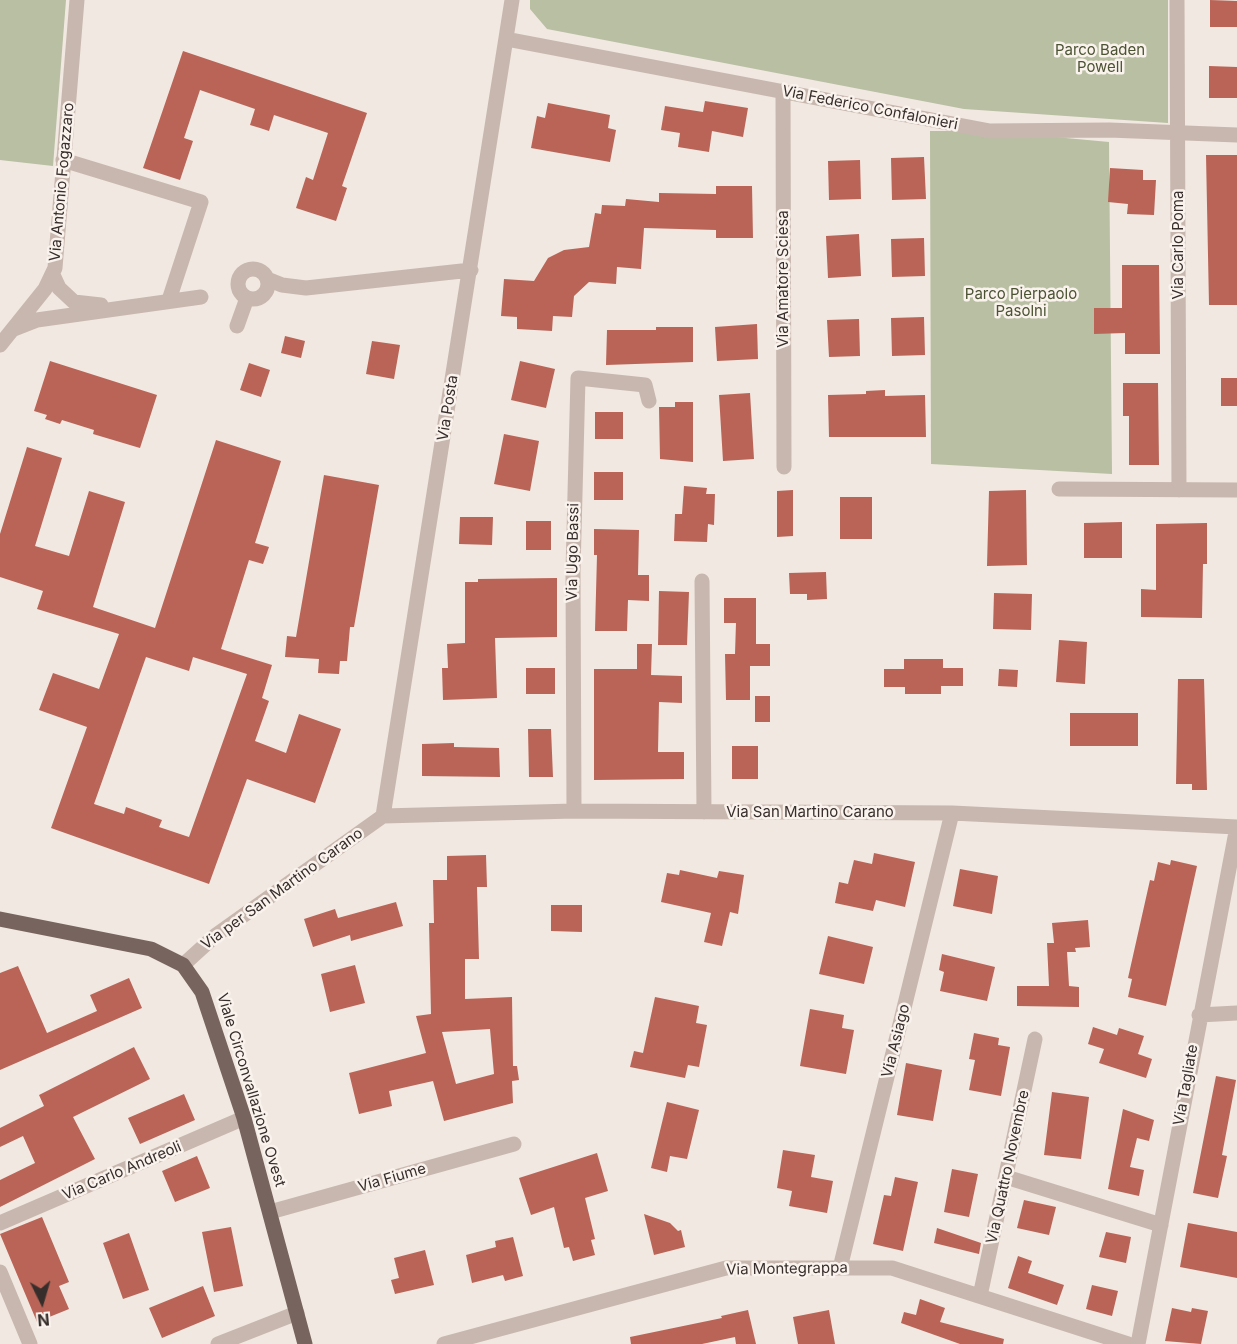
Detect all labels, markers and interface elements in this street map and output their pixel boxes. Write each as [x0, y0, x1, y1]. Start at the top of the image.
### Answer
park label: Parco Baden Powell [1055, 41, 1145, 76]
street label: Via Federico Confalonieri [781, 82, 959, 134]
street label: Via Antonio Fogazzaro [46, 102, 78, 262]
street label: Via Carlo Poma [1169, 191, 1187, 299]
street label: Via Amatore Sciesa [774, 210, 792, 348]
park label: Parco Pierpaolo Pasolni [965, 285, 1077, 320]
street label: Via Posta [434, 374, 462, 442]
street label: Via Ugo Bassi [563, 503, 583, 601]
street label: Via San Martino Carano [726, 803, 894, 821]
street label: Via per San Martino Carano [198, 824, 366, 954]
street label: Viale Circonvallazione Ovest [213, 991, 289, 1189]
street label: Via Asiago [878, 1002, 914, 1080]
street label: Via Tagliate [1170, 1043, 1202, 1127]
street label: Via Quattro Novembre [983, 1088, 1033, 1246]
street label: Via Carlo Andreoli [60, 1138, 184, 1204]
street label: Via Fiume [356, 1160, 428, 1196]
street label: Via Montegrappa [726, 1259, 848, 1279]
north arrow [12, 1272, 72, 1332]
text: N [37, 1309, 51, 1330]

